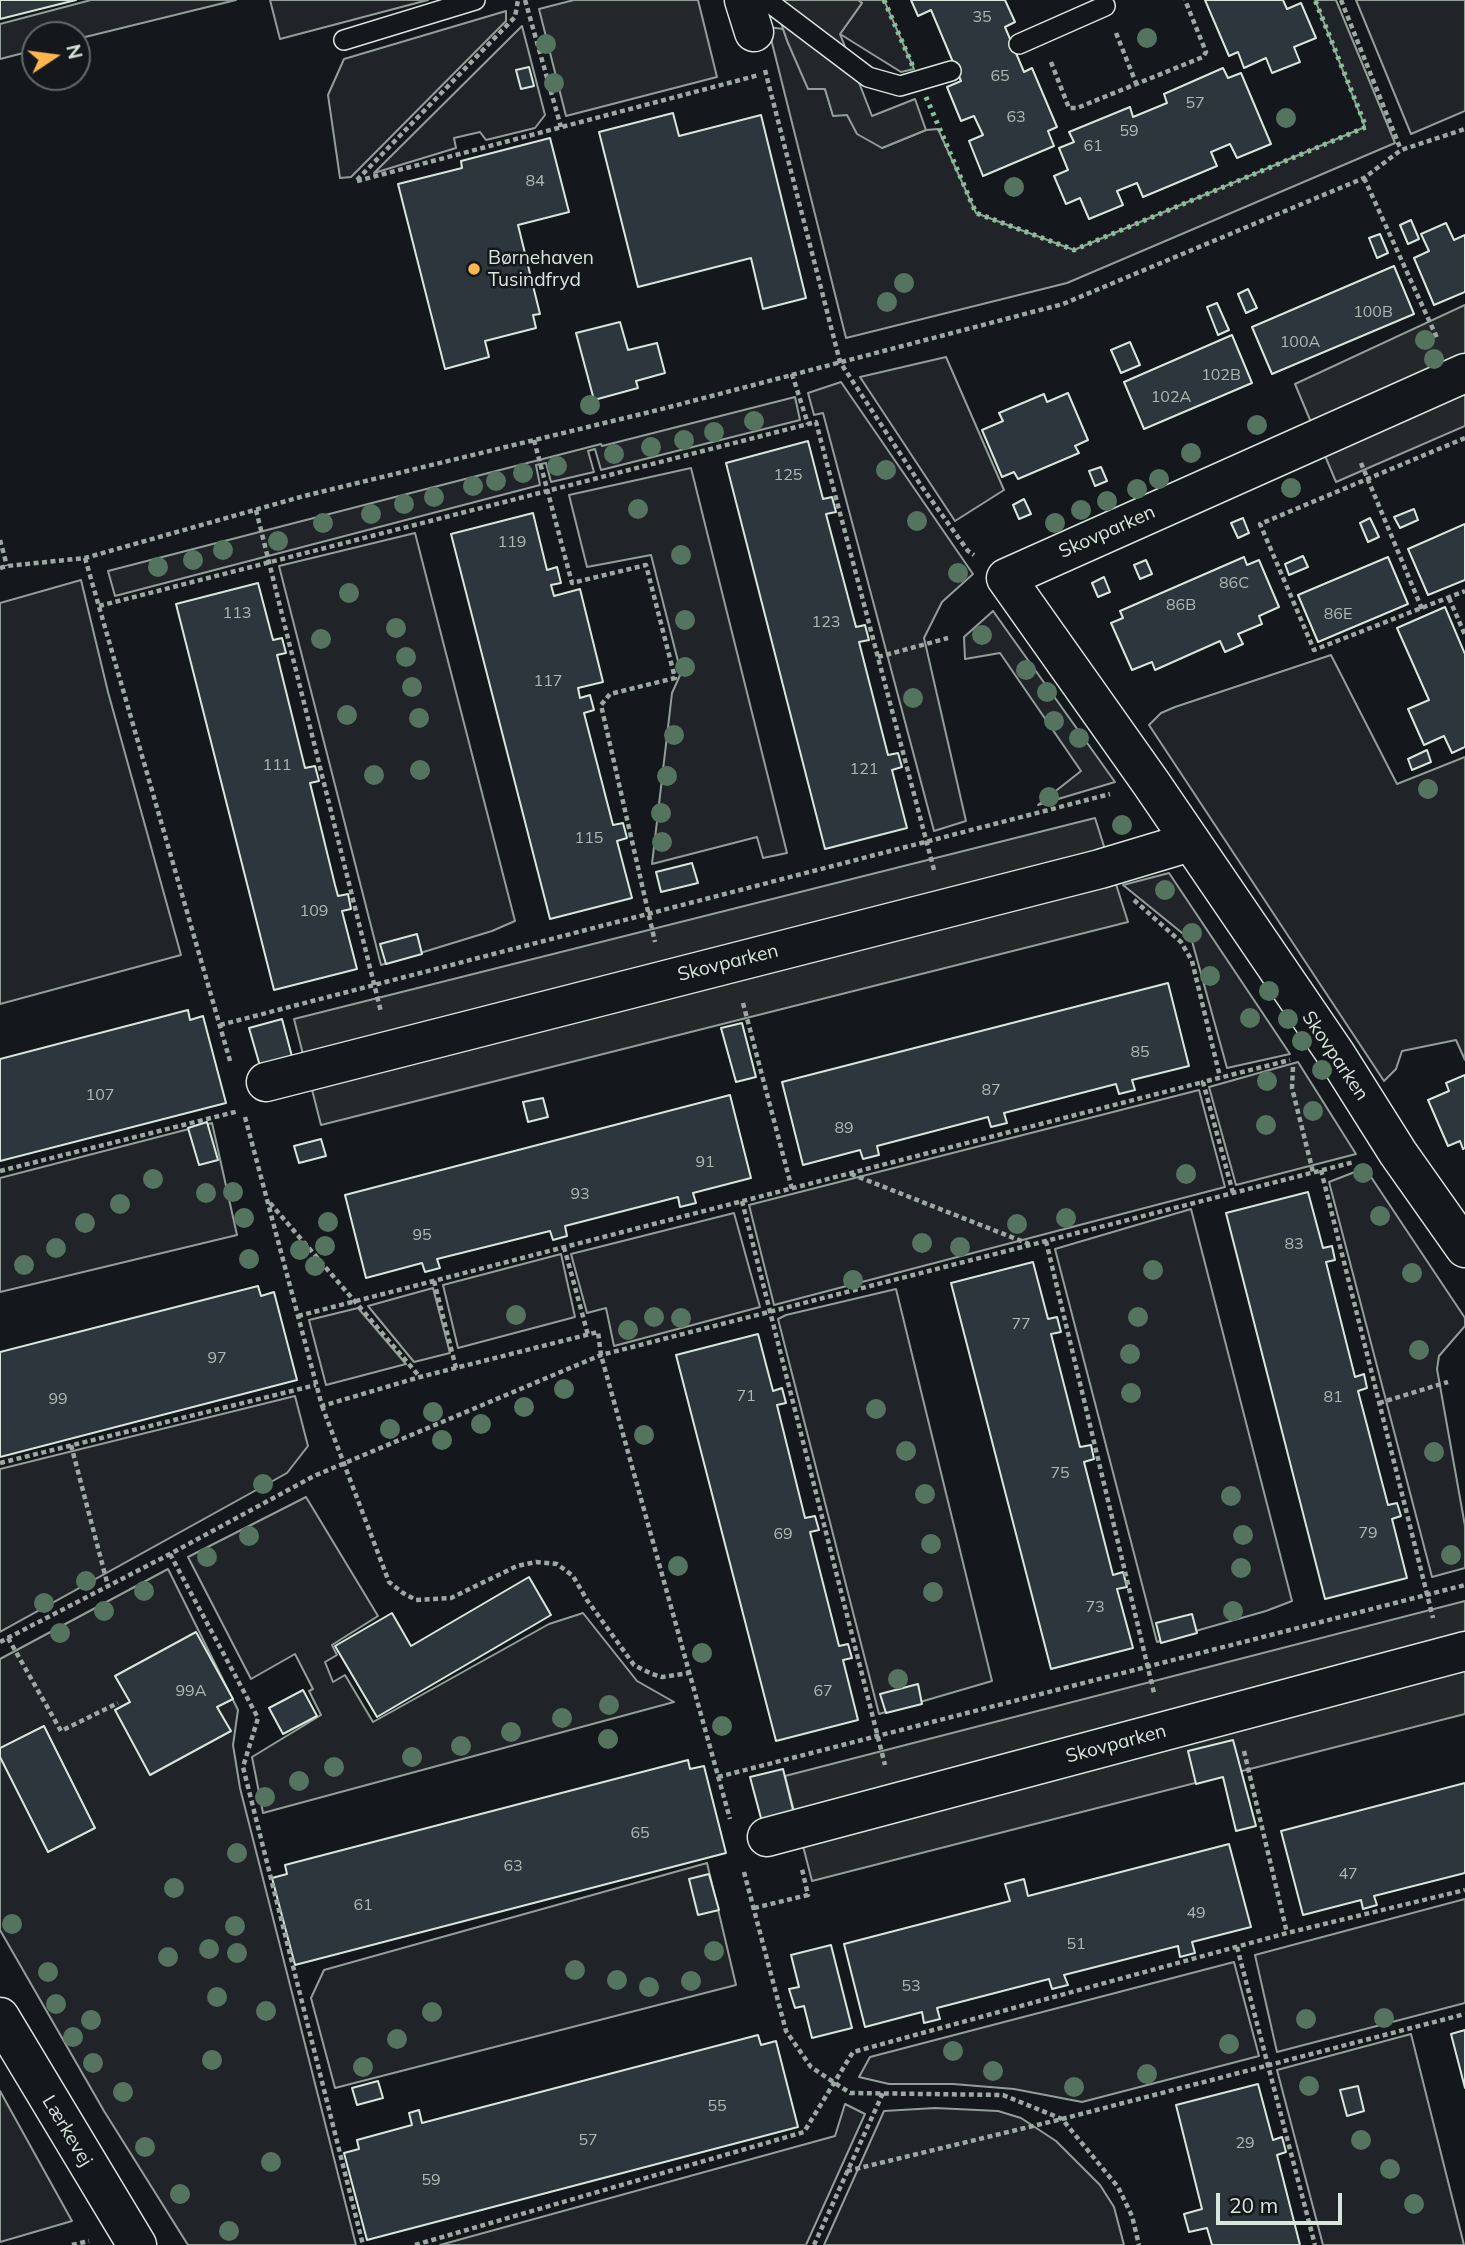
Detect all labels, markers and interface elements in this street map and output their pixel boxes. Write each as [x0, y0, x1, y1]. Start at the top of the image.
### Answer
house number: 35 [972, 7, 992, 27]
north arrow [21, 21, 91, 91]
text: N [61, 42, 88, 61]
house number: 65 [990, 66, 1010, 86]
house number: 57 [1185, 93, 1205, 113]
house number: 63 [1006, 107, 1026, 127]
house number: 59 [1119, 121, 1139, 141]
house number: 61 [1083, 136, 1103, 156]
house number: 84 [525, 171, 545, 191]
place label: Børnehaven Tusindfryd [488, 247, 594, 291]
marker: Børnehaven Tusindfryd [466, 261, 482, 277]
house number: 100B [1353, 302, 1393, 322]
house number: 100A [1280, 332, 1320, 352]
house number: 102B [1201, 365, 1241, 385]
house number: 102A [1151, 387, 1191, 407]
house number: 125 [774, 465, 802, 485]
street label: Skovparken [1055, 501, 1159, 563]
house number: 119 [498, 532, 526, 552]
house number: 86C [1219, 573, 1249, 593]
house number: 86B [1166, 595, 1196, 615]
house number: 113 [223, 603, 251, 623]
house number: 86E [1324, 604, 1352, 624]
house number: 123 [812, 612, 840, 632]
house number: 117 [534, 671, 562, 691]
house number: 111 [263, 755, 291, 775]
house number: 121 [850, 759, 878, 779]
house number: 115 [575, 828, 603, 848]
house number: 109 [300, 901, 328, 921]
street label: Skovparken [675, 939, 781, 987]
street label: Skovparken [1297, 1007, 1373, 1105]
house number: 85 [1130, 1042, 1150, 1062]
house number: 87 [981, 1080, 1001, 1100]
house number: 107 [86, 1085, 114, 1105]
house number: 89 [834, 1118, 854, 1138]
house number: 91 [695, 1152, 715, 1172]
house number: 93 [570, 1184, 590, 1204]
house number: 95 [412, 1225, 432, 1245]
house number: 83 [1284, 1234, 1304, 1254]
house number: 77 [1011, 1314, 1031, 1334]
house number: 97 [207, 1348, 227, 1368]
house number: 71 [736, 1386, 756, 1406]
house number: 81 [1323, 1387, 1343, 1407]
house number: 99 [48, 1389, 68, 1409]
house number: 75 [1050, 1463, 1070, 1483]
house number: 79 [1358, 1523, 1378, 1543]
house number: 69 [773, 1524, 793, 1544]
house number: 73 [1085, 1597, 1105, 1617]
house number: 99A [176, 1681, 206, 1701]
house number: 67 [813, 1681, 833, 1701]
street label: Skovparken [1063, 1720, 1169, 1768]
house number: 65 [630, 1823, 650, 1843]
house number: 63 [503, 1856, 523, 1876]
house number: 47 [1338, 1864, 1358, 1884]
house number: 61 [353, 1895, 373, 1915]
house number: 49 [1186, 1903, 1206, 1923]
house number: 51 [1066, 1934, 1086, 1954]
house number: 53 [901, 1976, 921, 1996]
street label: Lærkevej [37, 2091, 97, 2171]
house number: 55 [707, 2096, 727, 2116]
house number: 57 [578, 2130, 598, 2150]
house number: 29 [1235, 2133, 1255, 2153]
house number: 59 [421, 2170, 441, 2190]
scale bar [1220, 2178, 1346, 2222]
text: 20 m [1229, 2192, 1278, 2218]

